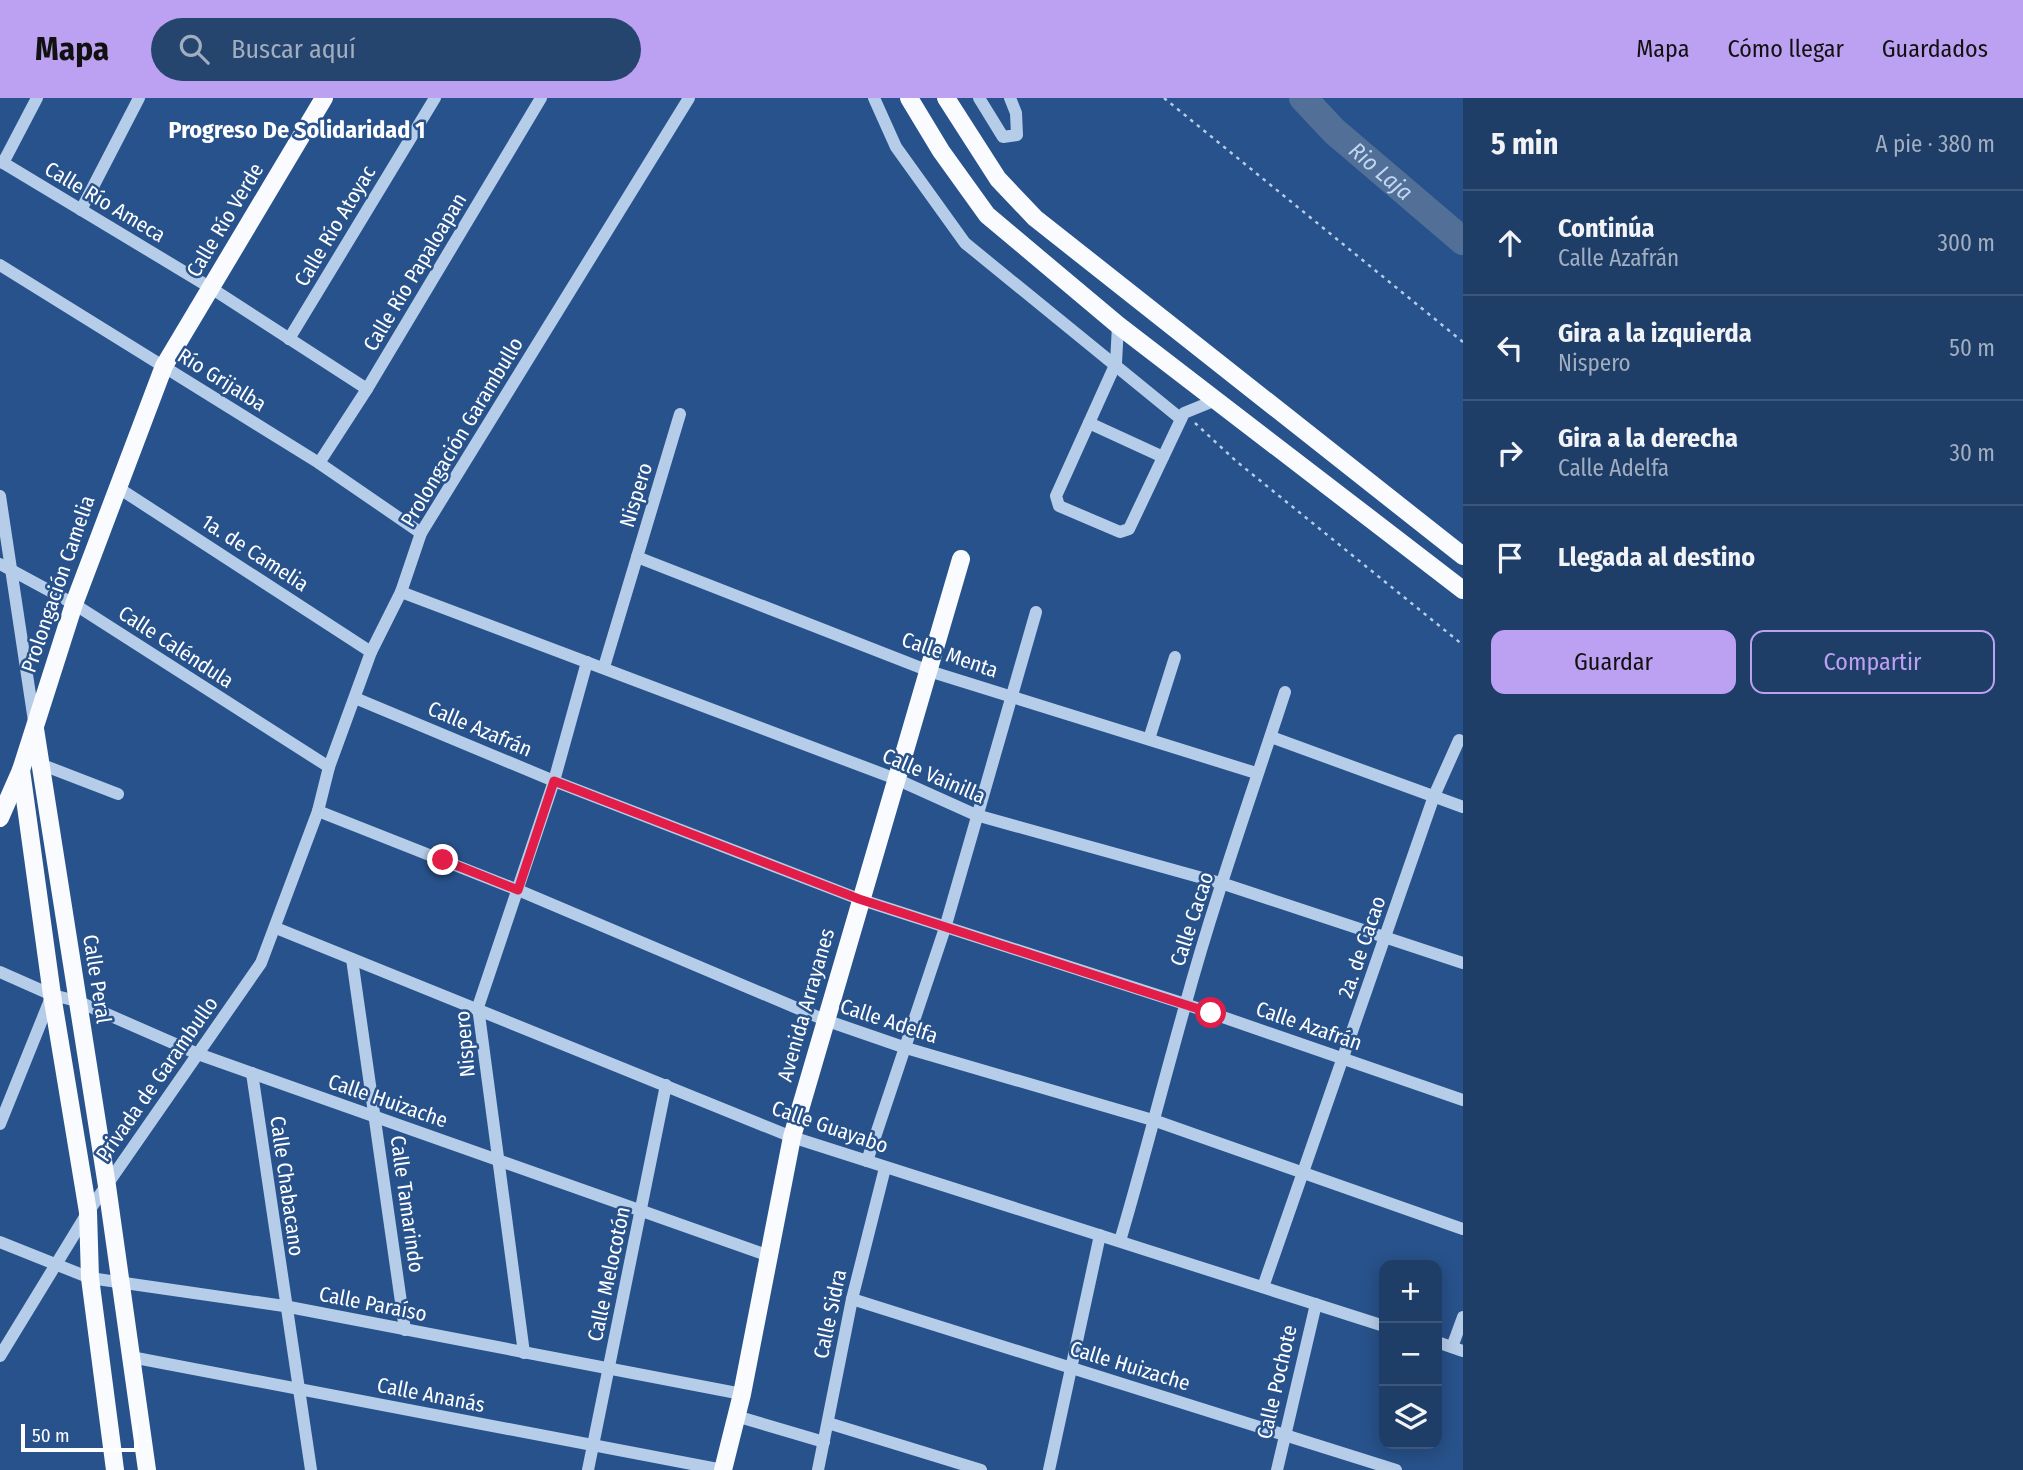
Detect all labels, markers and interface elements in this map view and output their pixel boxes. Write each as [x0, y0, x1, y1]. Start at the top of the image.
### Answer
search box [151, 18, 641, 81]
text: Mapa [35, 29, 109, 69]
icon: search [175, 30, 213, 68]
text: Buscar aquí [231, 34, 356, 65]
text: Mapa [1636, 35, 1689, 63]
text: Cómo llegar [1727, 35, 1844, 63]
text: Guardados [1882, 35, 1988, 63]
district label: Progreso De Solidaridad 1 [169, 116, 425, 144]
text: 5 min [1491, 126, 1558, 162]
text: A pie · 380 m [1875, 130, 1995, 158]
water label: Rio Laja [1343, 136, 1419, 206]
street label: Calle Río Ameca [40, 156, 170, 248]
street label: Calle Río Verde [181, 158, 269, 282]
street label: Calle Río Atoyac [289, 161, 381, 291]
street label: Calle Río Papaloapan [358, 188, 472, 356]
text: Continúa [1558, 213, 1655, 244]
icon: ahead [1491, 224, 1529, 262]
text: 300 m [1938, 229, 1995, 257]
text: Calle Azafrán [1558, 244, 1679, 272]
text: Gira a la izquierda [1558, 318, 1752, 349]
icon: left [1491, 329, 1529, 367]
street label: Prolongación Garambullo [395, 332, 529, 532]
text: 50 m [1949, 334, 1995, 362]
street label: Río Grijalba [173, 343, 271, 417]
text: Nispero [1558, 349, 1631, 377]
text: Gira a la derecha [1558, 423, 1738, 454]
icon: right [1491, 434, 1529, 472]
text: 30 m [1950, 439, 1995, 467]
text: Calle Adelfa [1558, 454, 1669, 482]
street label: Nispero [614, 459, 658, 531]
street label: Prolongación Camelia [16, 492, 100, 676]
street label: 1a. de Camelia [196, 509, 314, 597]
icon: arrive [1491, 539, 1529, 577]
text: Llegada al destino [1558, 542, 1755, 573]
street label: Calle Caléndula [113, 600, 239, 694]
street label: Calle Menta [898, 626, 1002, 684]
button: Guardar [1491, 630, 1736, 694]
button: Compartir [1750, 630, 1995, 694]
street label: Calle Azafrán [424, 695, 536, 763]
street label: Calle Vainilla [878, 743, 990, 809]
route end [427, 844, 458, 875]
street label: Calle Cacao [1165, 869, 1219, 969]
street label: 2a. de Cacao [1332, 893, 1392, 1001]
street label: Avenida Arrayanes [772, 925, 840, 1085]
street label: Calle Peral [77, 933, 117, 1026]
street label: Privada de Garambullo [90, 992, 224, 1166]
street label: Calle Adelfa [837, 993, 941, 1049]
street label: Calle Azafrán [1252, 996, 1366, 1056]
route start [1195, 997, 1226, 1028]
street label: Nispero [449, 1010, 481, 1078]
street label: Calle Huizache [325, 1068, 451, 1134]
street label: Calle Guayabo [768, 1095, 892, 1159]
street label: Calle Chabacano [264, 1114, 310, 1258]
street label: Calle Tamarindo [385, 1134, 429, 1274]
street label: Calle Melocotón [582, 1204, 636, 1344]
map controls [1379, 1260, 1442, 1449]
button: + [1379, 1260, 1442, 1323]
street label: Calle Sidra [808, 1267, 852, 1361]
street label: Calle Paraíso [317, 1281, 429, 1327]
street label: Calle Pochote [1251, 1322, 1303, 1442]
button: − [1379, 1323, 1442, 1386]
street label: Calle Huizache [1067, 1335, 1193, 1397]
street label: Calle Ananás [375, 1372, 487, 1418]
button: layers [1379, 1386, 1442, 1449]
scale bar [21, 1421, 138, 1453]
text: 50 m [32, 1424, 70, 1447]

